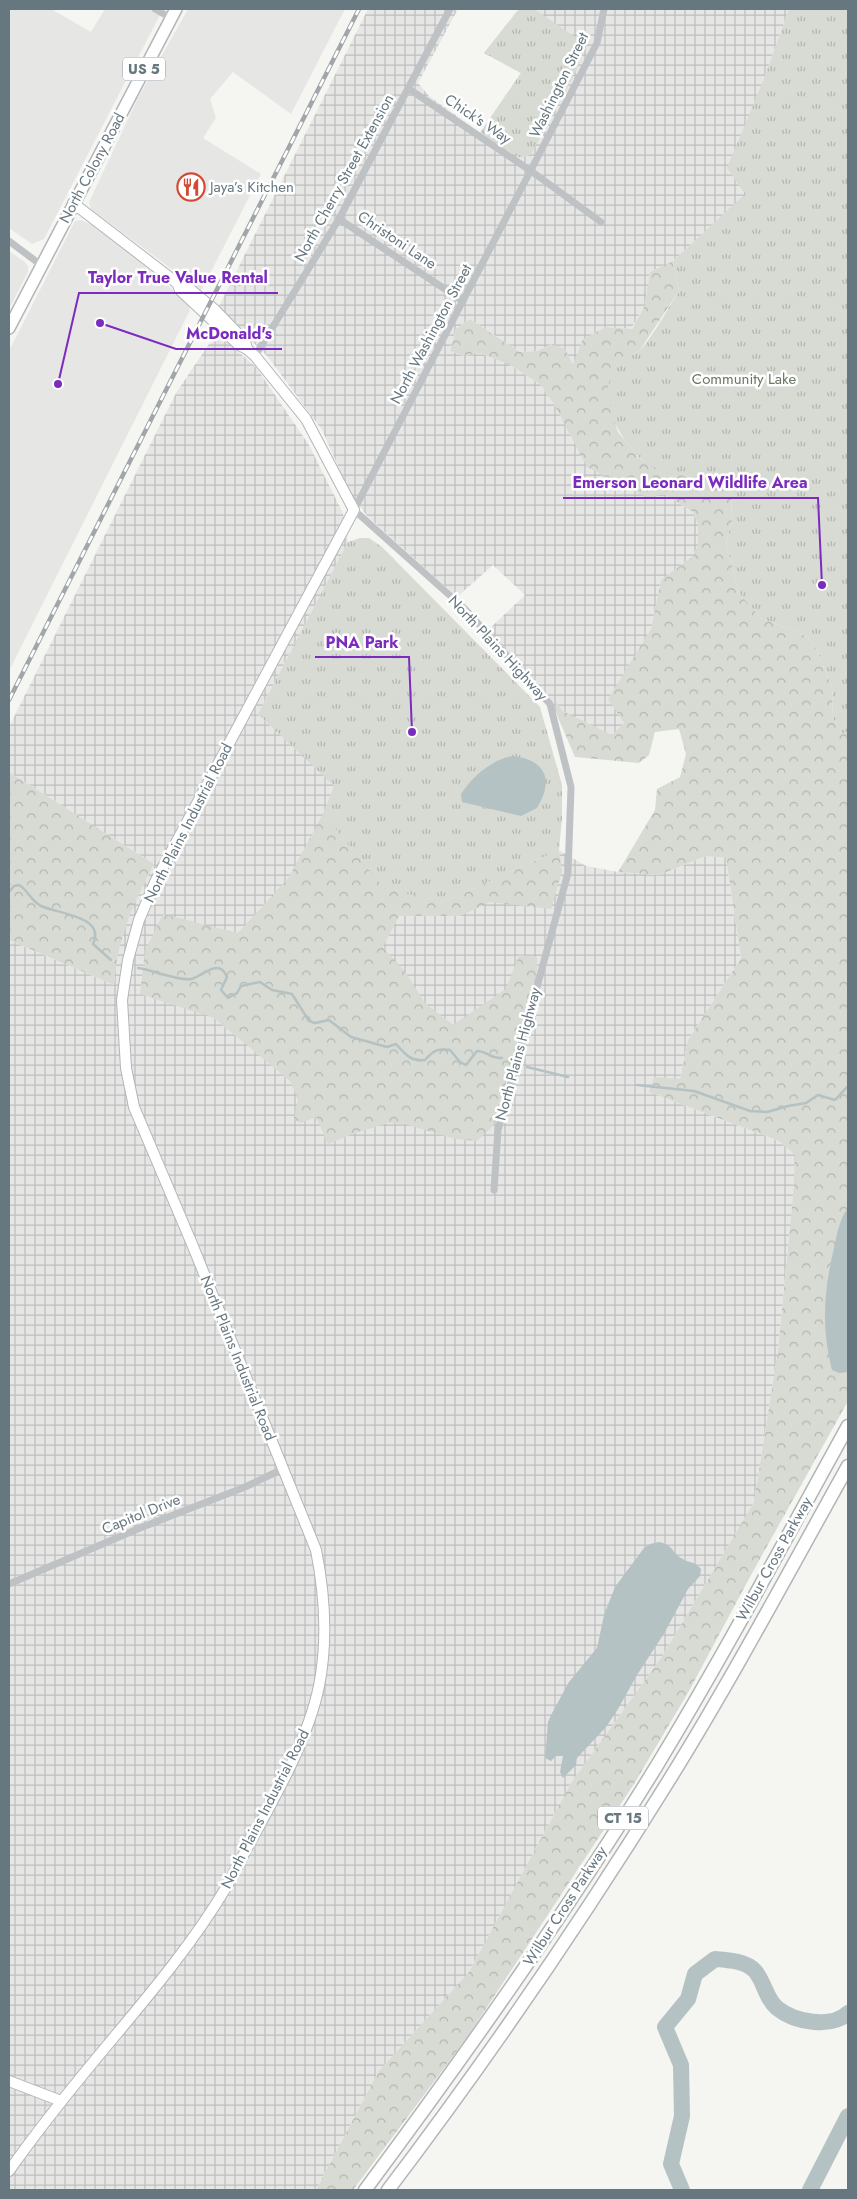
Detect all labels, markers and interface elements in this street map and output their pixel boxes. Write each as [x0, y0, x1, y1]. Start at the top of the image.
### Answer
street label: Washington Street [524, 28, 594, 141]
road number: US 5 [123, 58, 165, 80]
street label: Chick's Way [440, 89, 516, 150]
street label: North Cherry Street Extension [289, 90, 399, 266]
street label: North Colony Road [54, 109, 130, 227]
restaurant icon: Jaya’s Kitchen [176, 172, 206, 202]
place label: Jaya’s Kitchen [208, 176, 294, 198]
street label: Christoni Lane [353, 205, 441, 275]
street label: North Washington Street [385, 260, 477, 408]
callout: Taylor True Value Rental [79, 262, 278, 293]
text: Taylor True Value Rental [88, 266, 268, 289]
callout: McDonald's [176, 318, 282, 349]
text: McDonald's [186, 322, 272, 345]
park label: Community Lake [692, 368, 796, 390]
callout: Emerson Leonard Wildlife Area [563, 467, 818, 498]
text: Emerson Leonard Wildlife Area [572, 471, 808, 494]
street label: North Plains Highway [443, 590, 553, 706]
callout: PNA Park [315, 626, 409, 657]
text: PNA Park [325, 631, 399, 654]
street label: North Plains Industrial Road [138, 739, 238, 907]
street label: North Plains Highway [490, 985, 546, 1123]
street label: North Plains Industrial Road [195, 1272, 281, 1444]
street label: Capitol Drive [98, 1488, 184, 1540]
street label: Wilbur Cross Parkway [731, 1492, 818, 1625]
street label: North Plains Industrial Road [215, 1725, 315, 1893]
road number: CT 15 [598, 1806, 648, 1830]
street label: Wilbur Cross Parkway [518, 1841, 612, 1970]

